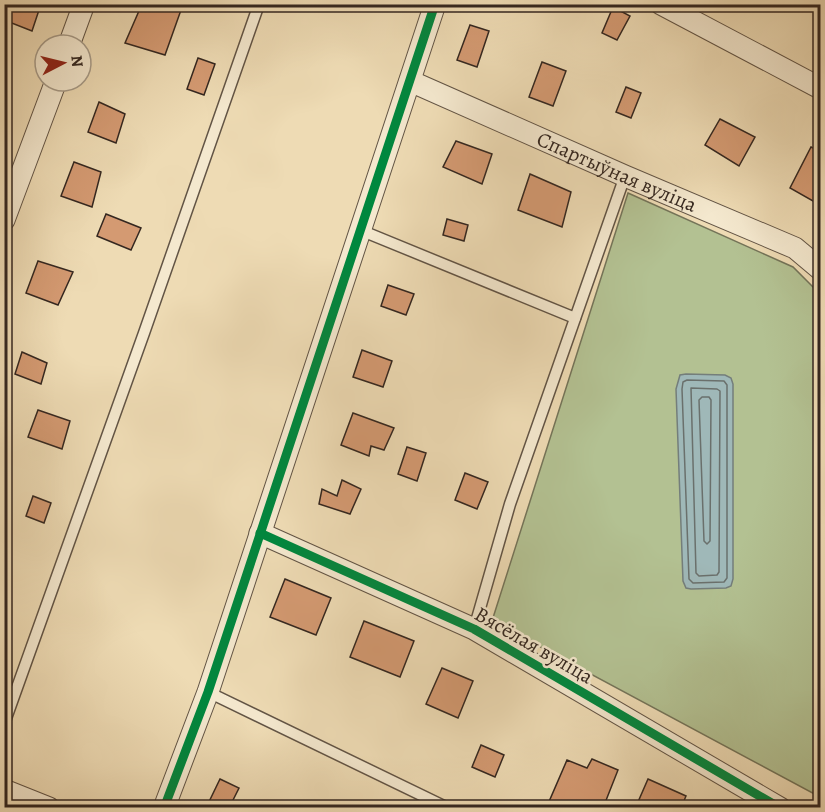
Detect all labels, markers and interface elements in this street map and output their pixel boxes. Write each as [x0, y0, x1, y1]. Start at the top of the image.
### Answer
north arrow [33, 33, 93, 93]
text: N [65, 54, 89, 69]
street label: Спартыўная вуліца [533, 125, 701, 219]
street label: Вясёлая вуліца [470, 600, 599, 690]

